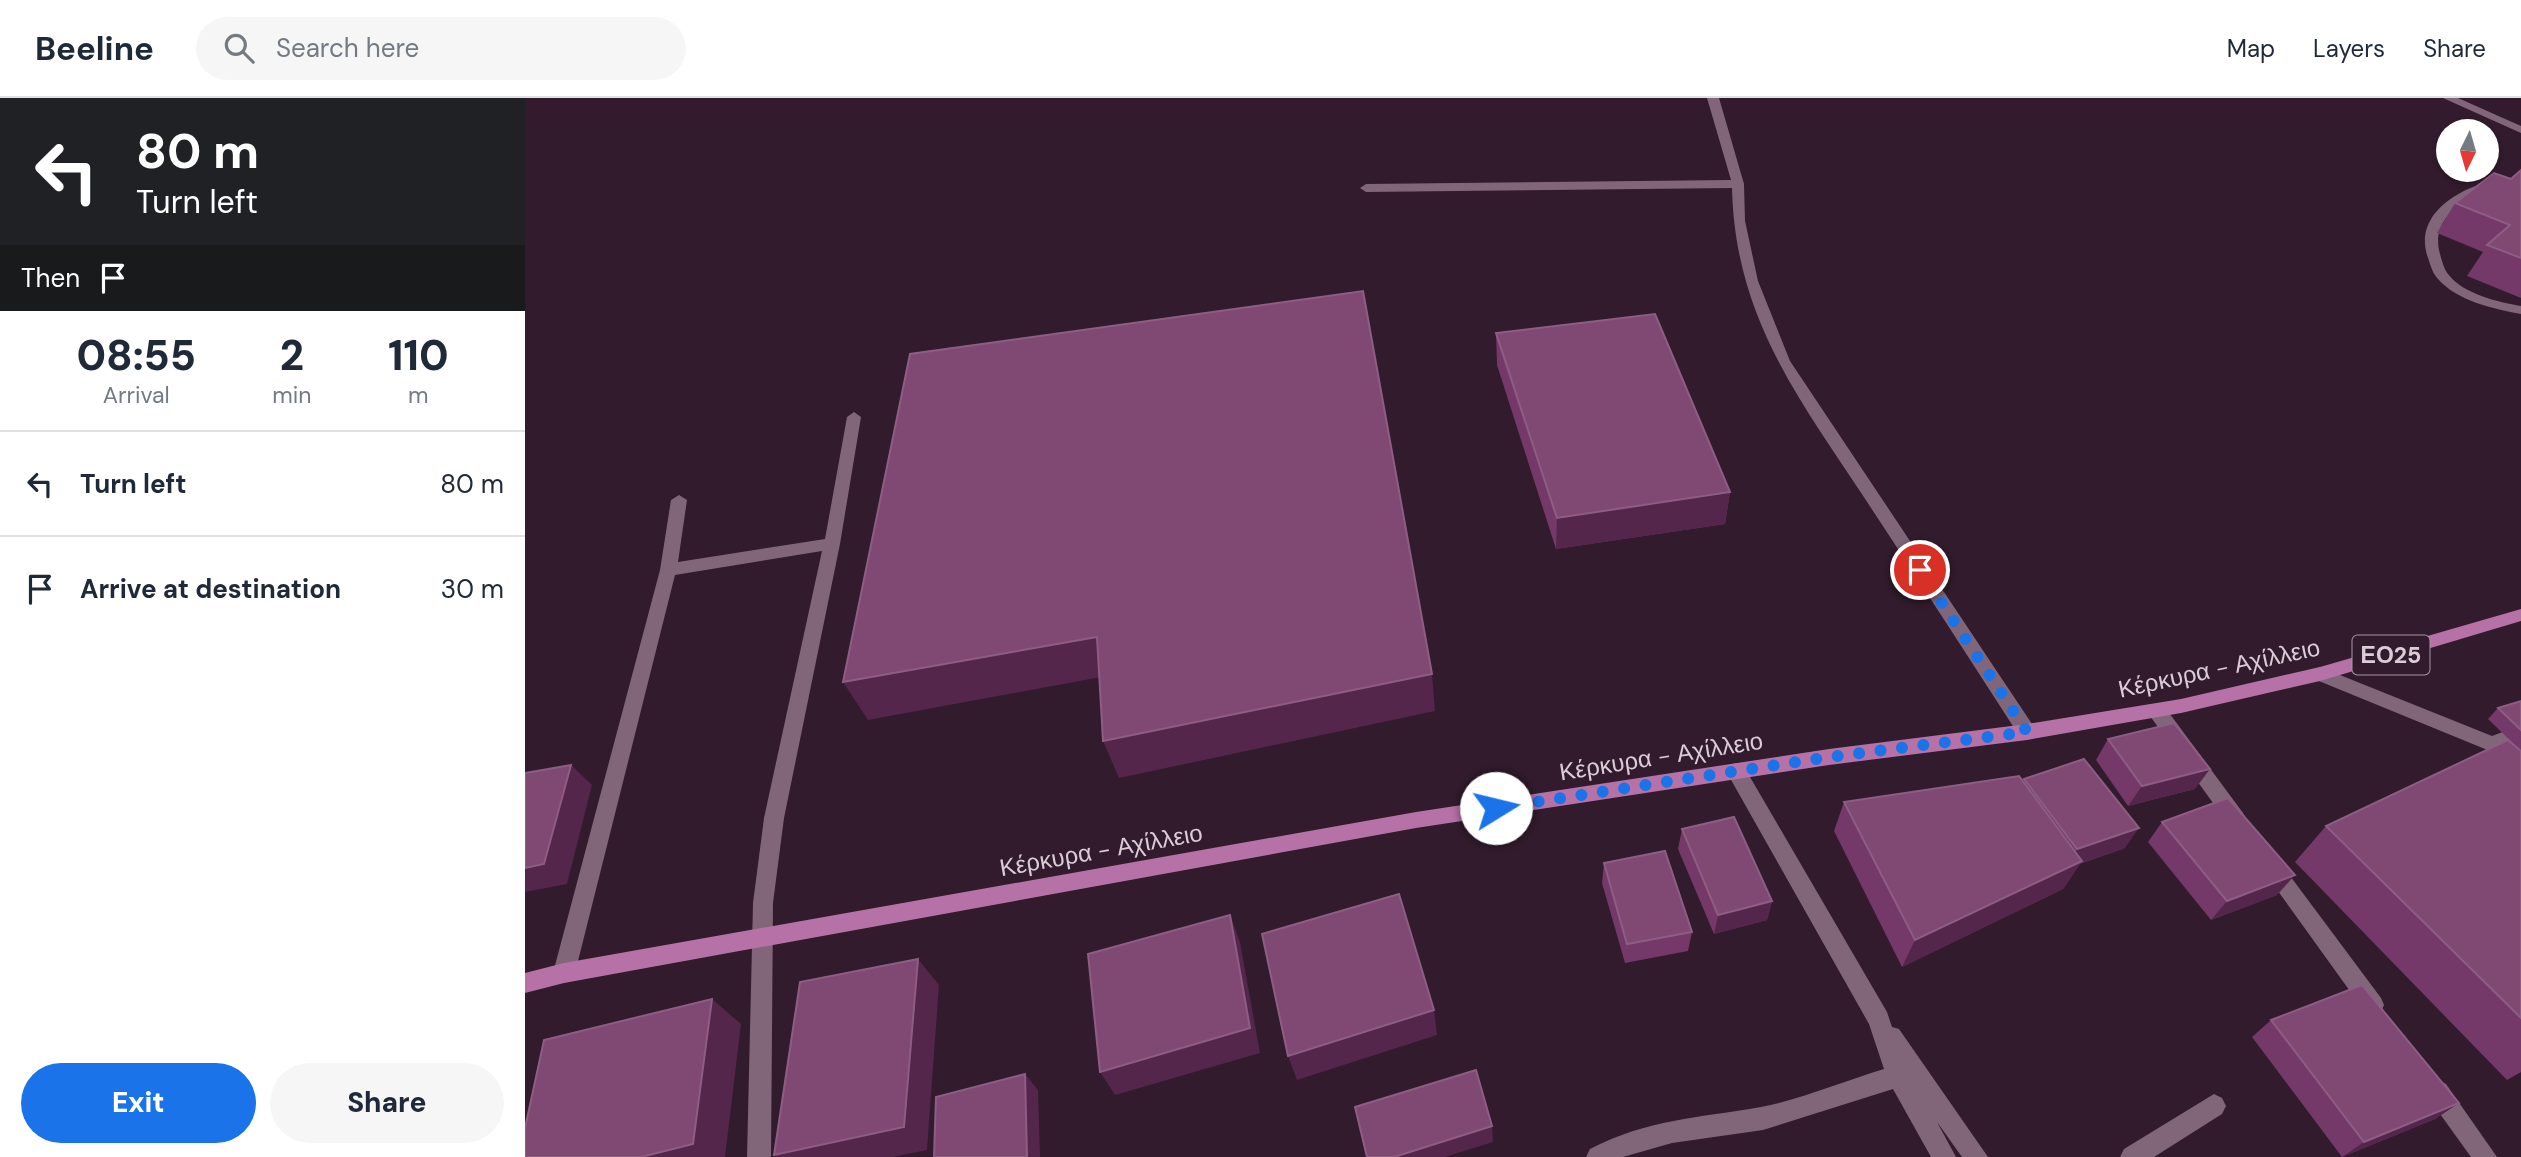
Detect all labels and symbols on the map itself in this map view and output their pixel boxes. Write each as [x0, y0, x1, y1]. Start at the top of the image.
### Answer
north arrow [2436, 119, 2499, 182]
pin [1890, 540, 1950, 600]
street label: Κέρκυρα - Αχίλλειο [2115, 631, 2323, 705]
road number: ΕΟ25 [2353, 636, 2429, 674]
street label: Κέρκυρα - Αχίλλειο [1557, 725, 1765, 787]
position arrow [1459, 771, 1533, 845]
street label: Κέρκυρα - Αχίλλειο [997, 817, 1205, 883]

